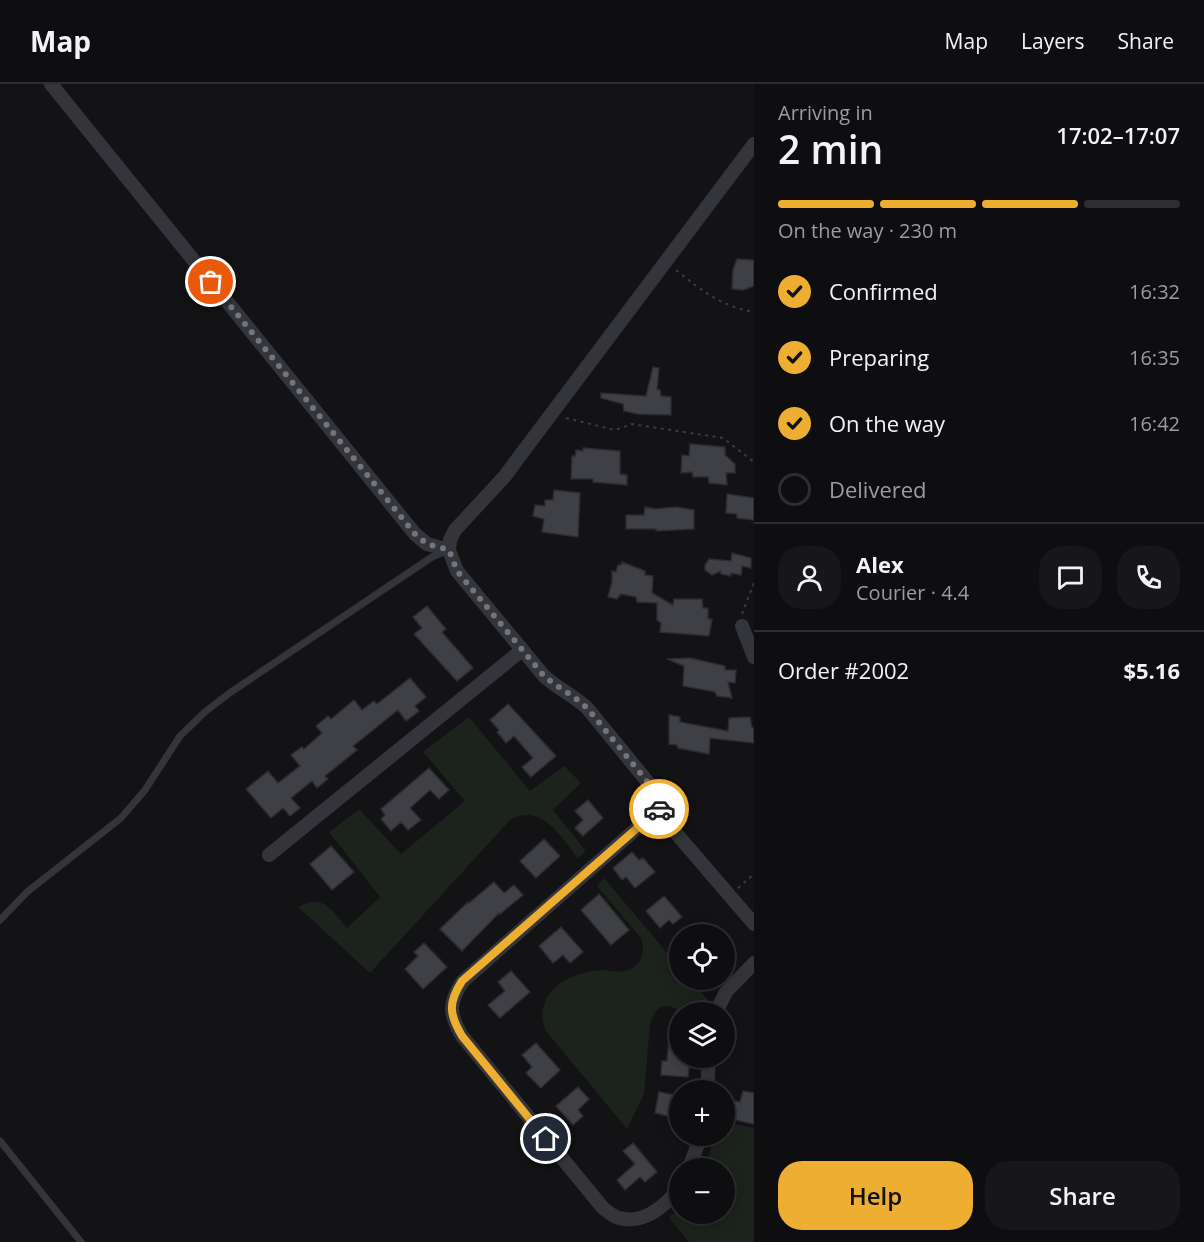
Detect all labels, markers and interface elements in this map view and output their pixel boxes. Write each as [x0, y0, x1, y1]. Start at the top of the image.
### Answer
text: Map [30, 22, 91, 60]
text: Map [945, 27, 988, 55]
text: Layers [1021, 27, 1085, 55]
text: Share [1118, 27, 1174, 55]
text: Arriving in [778, 99, 873, 126]
text: 17:02–17:07 [1056, 120, 1180, 150]
text: 2 min [778, 122, 883, 175]
text: On the way · 230 m [778, 217, 957, 244]
pin [185, 256, 236, 307]
icon: bag [194, 265, 227, 298]
icon: check [778, 275, 811, 308]
text: Confirmed [829, 276, 938, 306]
text: 16:32 [1129, 278, 1180, 305]
icon: check [778, 341, 811, 374]
text: Preparing [829, 342, 929, 372]
text: 16:35 [1129, 344, 1180, 371]
icon: check [778, 407, 811, 440]
text: On the way [829, 408, 945, 438]
text: 16:42 [1129, 410, 1180, 437]
text: Delivered [829, 474, 927, 504]
button: person [778, 546, 841, 609]
button: chat [1039, 546, 1102, 609]
button: phone [1117, 546, 1180, 609]
text: Alex [856, 549, 904, 579]
text: Courier · 4.4 [856, 579, 969, 606]
text: Order #2002 [778, 655, 909, 685]
text: $5.16 [1123, 655, 1180, 685]
courier [629, 779, 689, 839]
icon: car [643, 793, 676, 826]
map controls [669, 924, 735, 1224]
button: locate [669, 924, 735, 990]
button: layers [669, 1002, 735, 1068]
button: + [669, 1080, 735, 1146]
pin [520, 1113, 571, 1164]
icon: home [529, 1122, 562, 1155]
button: − [669, 1158, 735, 1224]
button: Help [778, 1161, 973, 1230]
button: Share [985, 1161, 1180, 1230]

